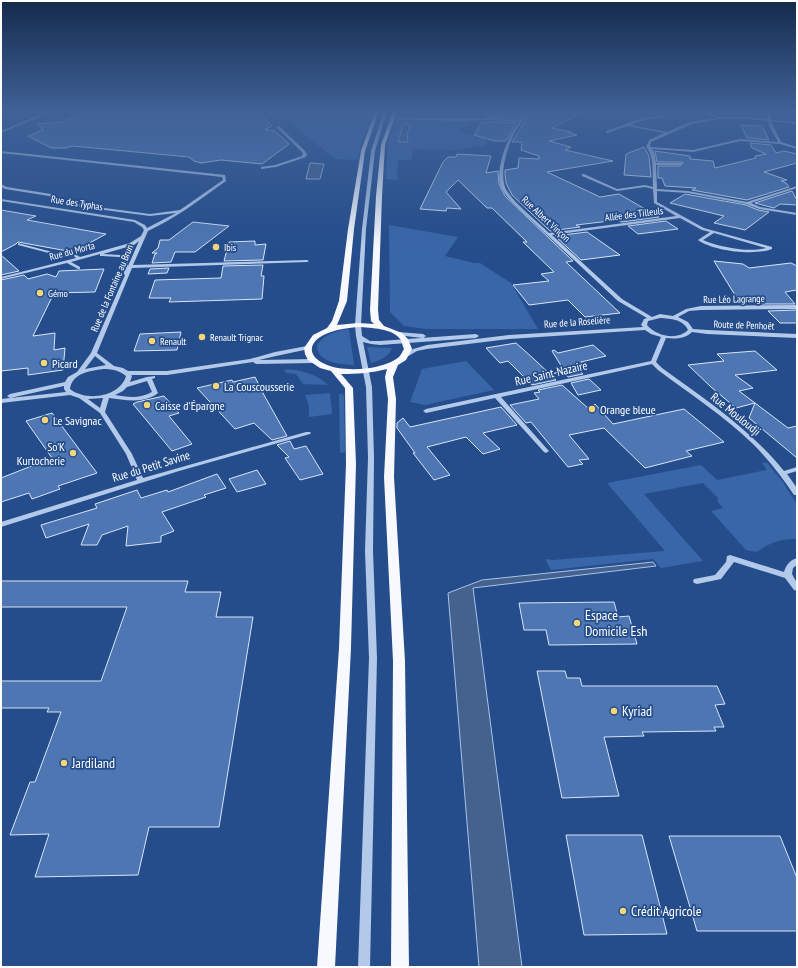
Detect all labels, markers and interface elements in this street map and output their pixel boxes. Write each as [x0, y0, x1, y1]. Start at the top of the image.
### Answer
street label: Rue des Typhas [50, 192, 105, 214]
street label: Rue Albert Vinçon [519, 193, 573, 245]
street label: Allée des Tilleuls [604, 204, 665, 224]
street label: Rue du Morta [48, 239, 96, 263]
place label: Ibis [224, 241, 237, 254]
street label: Rue de la Fontaine au Brun [88, 242, 136, 334]
marker: Ibis [211, 242, 221, 252]
place label: Gémo [48, 287, 68, 300]
marker: Gémo [35, 288, 45, 298]
street label: Rue Léo Lagrange [703, 292, 765, 306]
street label: Rue de la Roselière [544, 313, 610, 331]
street label: Route de Penhoët [713, 317, 775, 333]
place label: Renault Trignac [210, 331, 263, 344]
marker: Renault Trignac [197, 332, 207, 342]
place label: Renault [160, 335, 187, 348]
marker: Renault [147, 336, 157, 346]
place label: Picard [52, 356, 78, 371]
street label: Rue Saint-Nazaire [513, 357, 589, 389]
marker: Picard [39, 358, 49, 368]
place label: La Couscousserie [224, 379, 294, 394]
marker: La Couscousserie [211, 381, 221, 391]
street label: Rue Mouloudji [708, 389, 764, 439]
place label: Caisse d'Épargne [155, 398, 225, 413]
marker: Caisse d'Épargne [142, 400, 152, 410]
place label: Orange bleue [600, 402, 656, 417]
marker: Orange bleue [587, 404, 597, 414]
place label: Le Savignac [53, 413, 102, 428]
marker: Le Savignac [40, 415, 50, 425]
place label: So'K Kurtocherie [17, 439, 65, 468]
street label: Rue du Petit Savine [110, 447, 192, 485]
marker: So'K Kurtocherie [68, 448, 78, 458]
place label: Espace Domicile Esh [585, 606, 647, 640]
marker: Espace Domicile Esh [572, 618, 582, 628]
place label: Kyriad [622, 702, 652, 720]
marker: Kyriad [609, 706, 619, 716]
place label: Jardiland [71, 754, 115, 772]
marker: Jardiland [59, 758, 69, 768]
place label: Crédit Agricole [631, 902, 702, 920]
marker: Crédit Agricole [618, 906, 628, 916]

